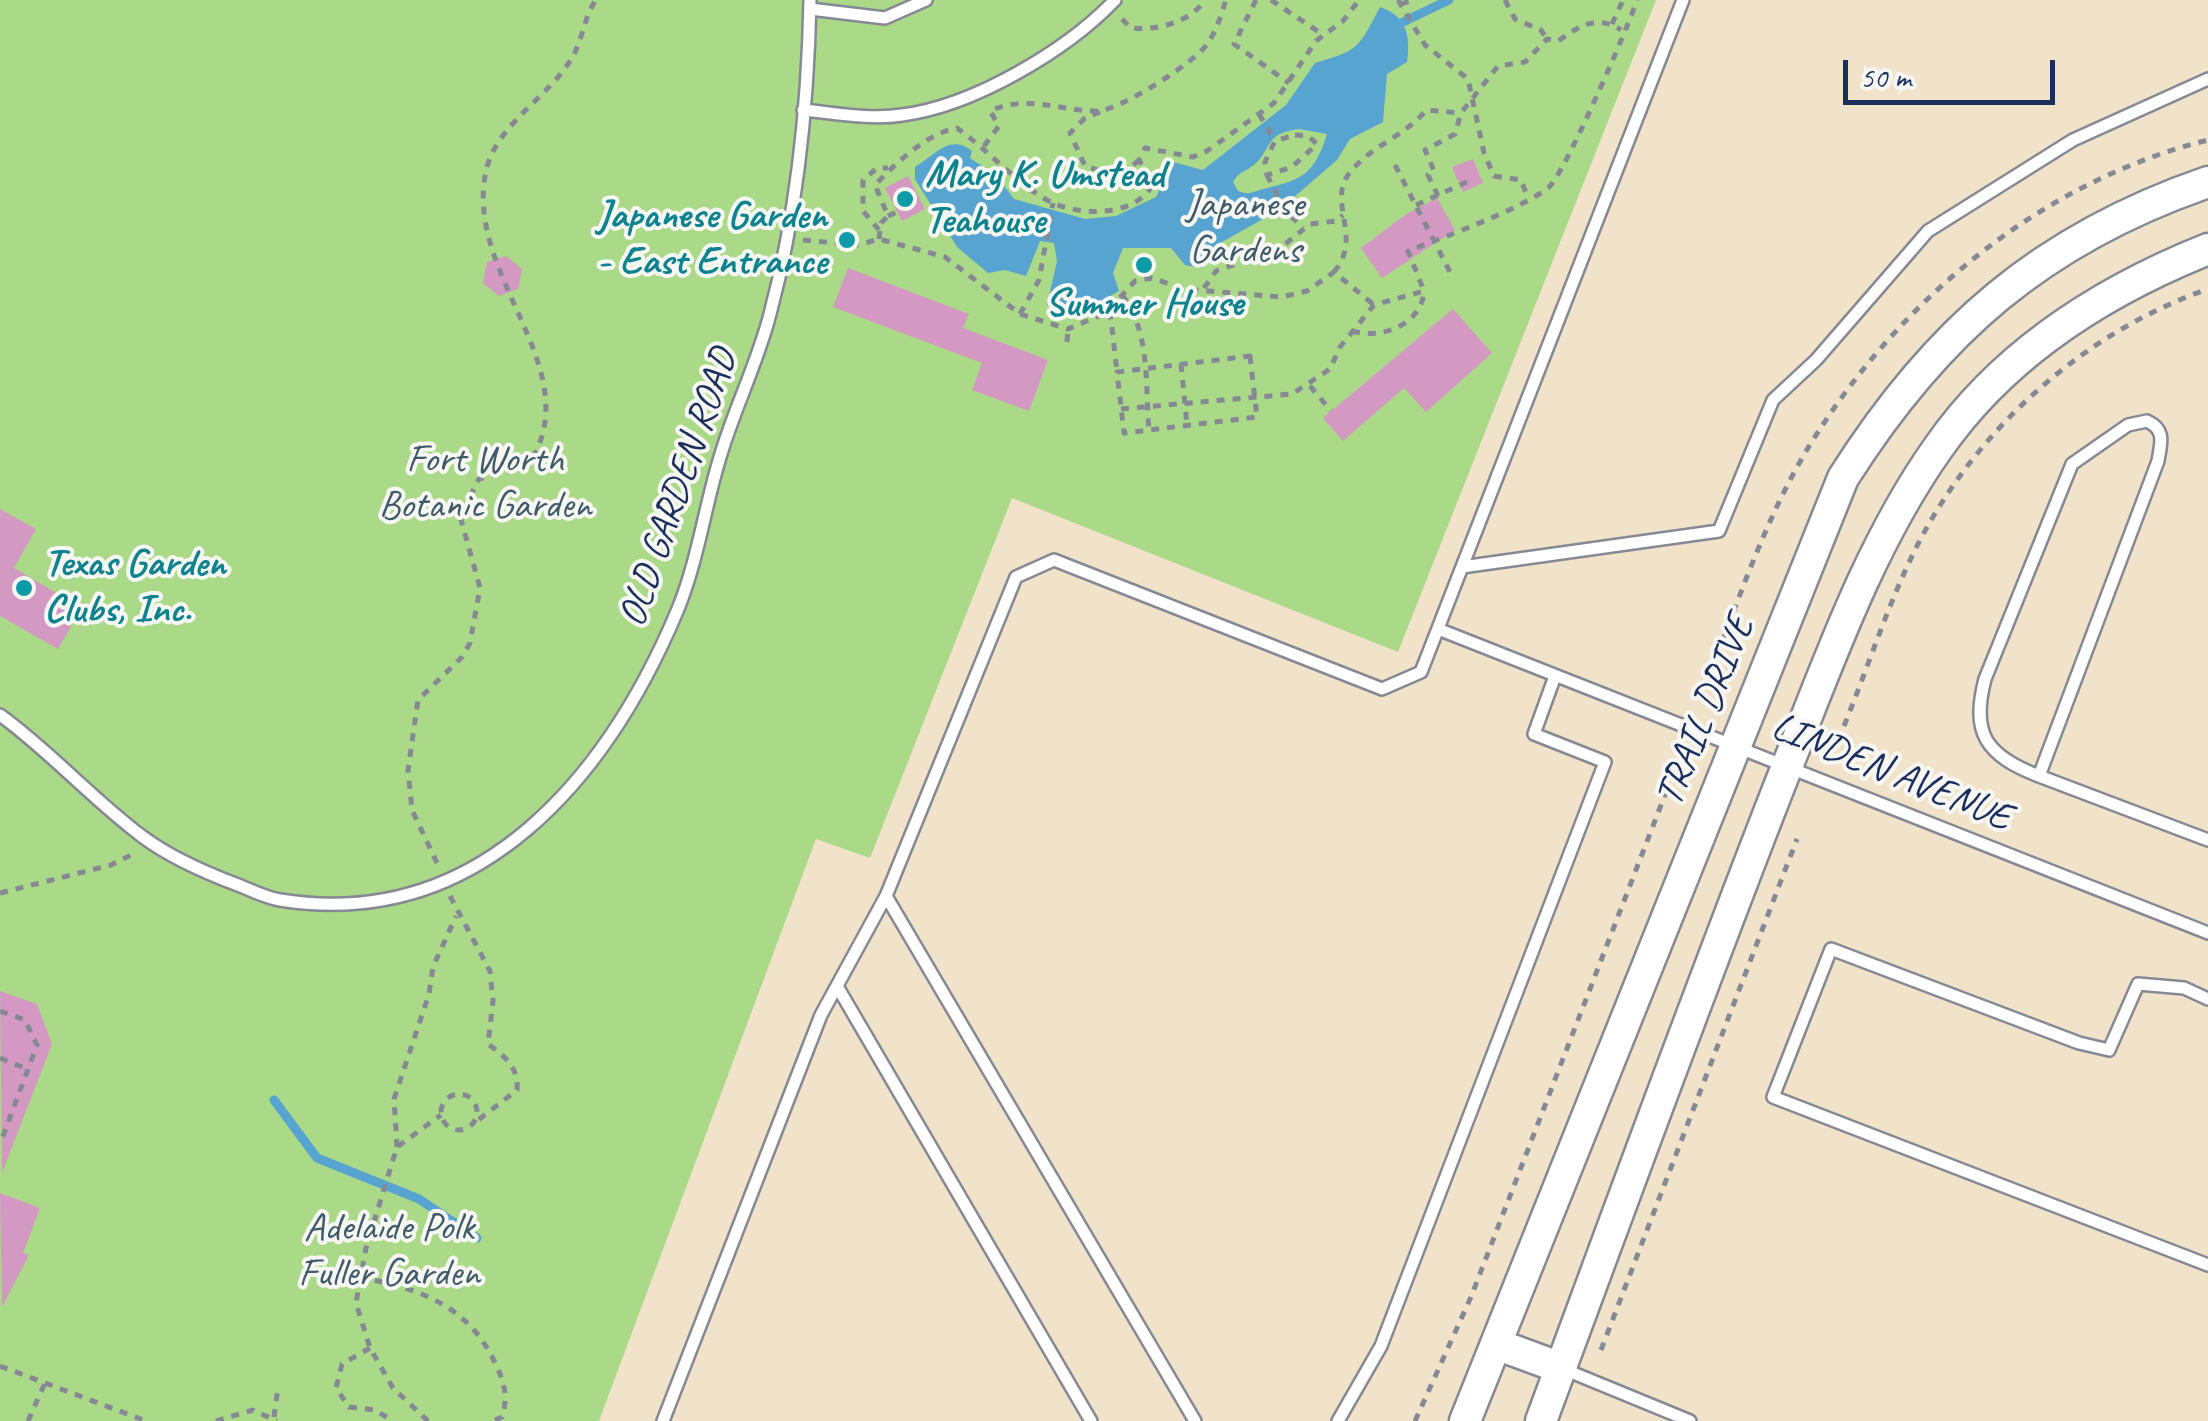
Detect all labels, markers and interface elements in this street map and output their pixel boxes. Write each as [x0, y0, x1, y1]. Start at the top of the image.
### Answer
scale bar [1848, 40, 2060, 102]
text: 50 m [1860, 58, 1911, 96]
place label: Mary K. Umstead Teahouse [925, 152, 1164, 246]
park label: Japanese Gardens [1186, 182, 1304, 276]
marker: Mary K. Umstead Teahouse [894, 188, 916, 210]
place label: Japanese Garden - East Entrance [597, 193, 827, 287]
marker: Japanese Garden - East Entrance [836, 229, 858, 251]
marker: Summer House [1133, 254, 1155, 276]
place label: Summer House [1045, 281, 1243, 329]
street label: OLD GARDEN ROAD [609, 343, 749, 633]
park label: Fort Worth Botanic Garden [379, 437, 591, 531]
place label: Texas Garden Clubs, Inc. [44, 541, 226, 635]
marker: Texas Garden Clubs, Inc. [13, 577, 35, 599]
street label: TRAIL DRIVE [1646, 609, 1766, 813]
street label: LINDEN AVENUE [1765, 703, 2017, 843]
park label: Adelaide Polk Fuller Garden [298, 1205, 480, 1299]

